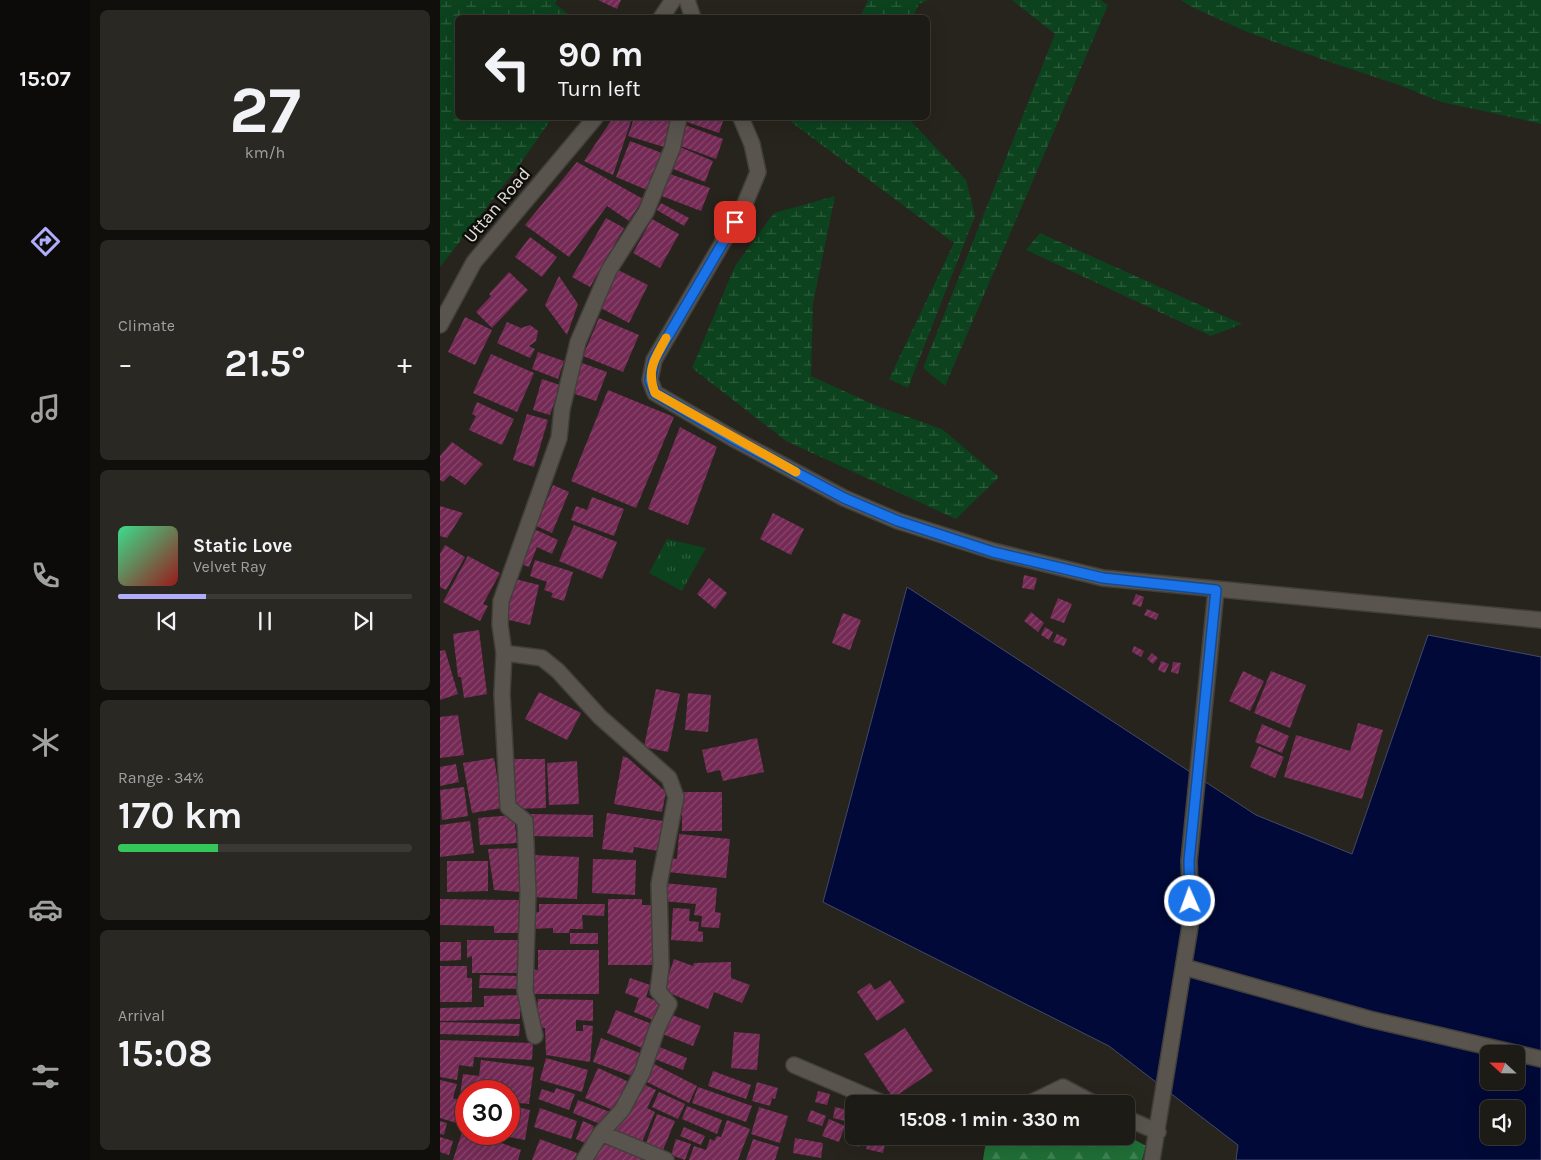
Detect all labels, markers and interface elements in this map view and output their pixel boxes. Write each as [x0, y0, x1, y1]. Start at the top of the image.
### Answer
text: 90 m [558, 34, 644, 75]
icon: left [475, 35, 540, 100]
text: 15:07 [19, 66, 71, 92]
text: 27 [229, 72, 301, 148]
text: Turn left [558, 76, 641, 102]
text: km/h [245, 143, 285, 162]
street label: Uttan Road [459, 163, 535, 247]
pin [714, 201, 756, 243]
icon: arrive [721, 208, 749, 236]
icon: directions [28, 224, 63, 259]
text: Climate [118, 316, 175, 335]
text: 21.5° [224, 341, 306, 386]
text: − [118, 347, 133, 380]
text: + [397, 347, 412, 380]
icon: music [28, 391, 63, 426]
text: Static Love [193, 535, 292, 557]
text: Velvet Ray [193, 557, 266, 576]
icon: phone [28, 558, 63, 593]
icon: previous [153, 607, 181, 635]
icon: pause [251, 607, 279, 635]
icon: next [349, 607, 377, 635]
icon: climate [28, 725, 63, 760]
text: Range · 34% [118, 768, 204, 787]
text: 170 km [118, 793, 243, 838]
position arrow [1163, 874, 1215, 926]
icon: car [28, 892, 63, 927]
text: Arrival [118, 1006, 165, 1025]
text: 15:08 [118, 1031, 213, 1076]
north arrow [1480, 1045, 1525, 1090]
map controls [1480, 1045, 1525, 1145]
icon: filters [28, 1059, 63, 1094]
speed limit sign: 30 [455, 1080, 520, 1145]
button: sound [1480, 1100, 1525, 1145]
text: 15:08 · 1 min · 330 m [900, 1109, 1080, 1131]

